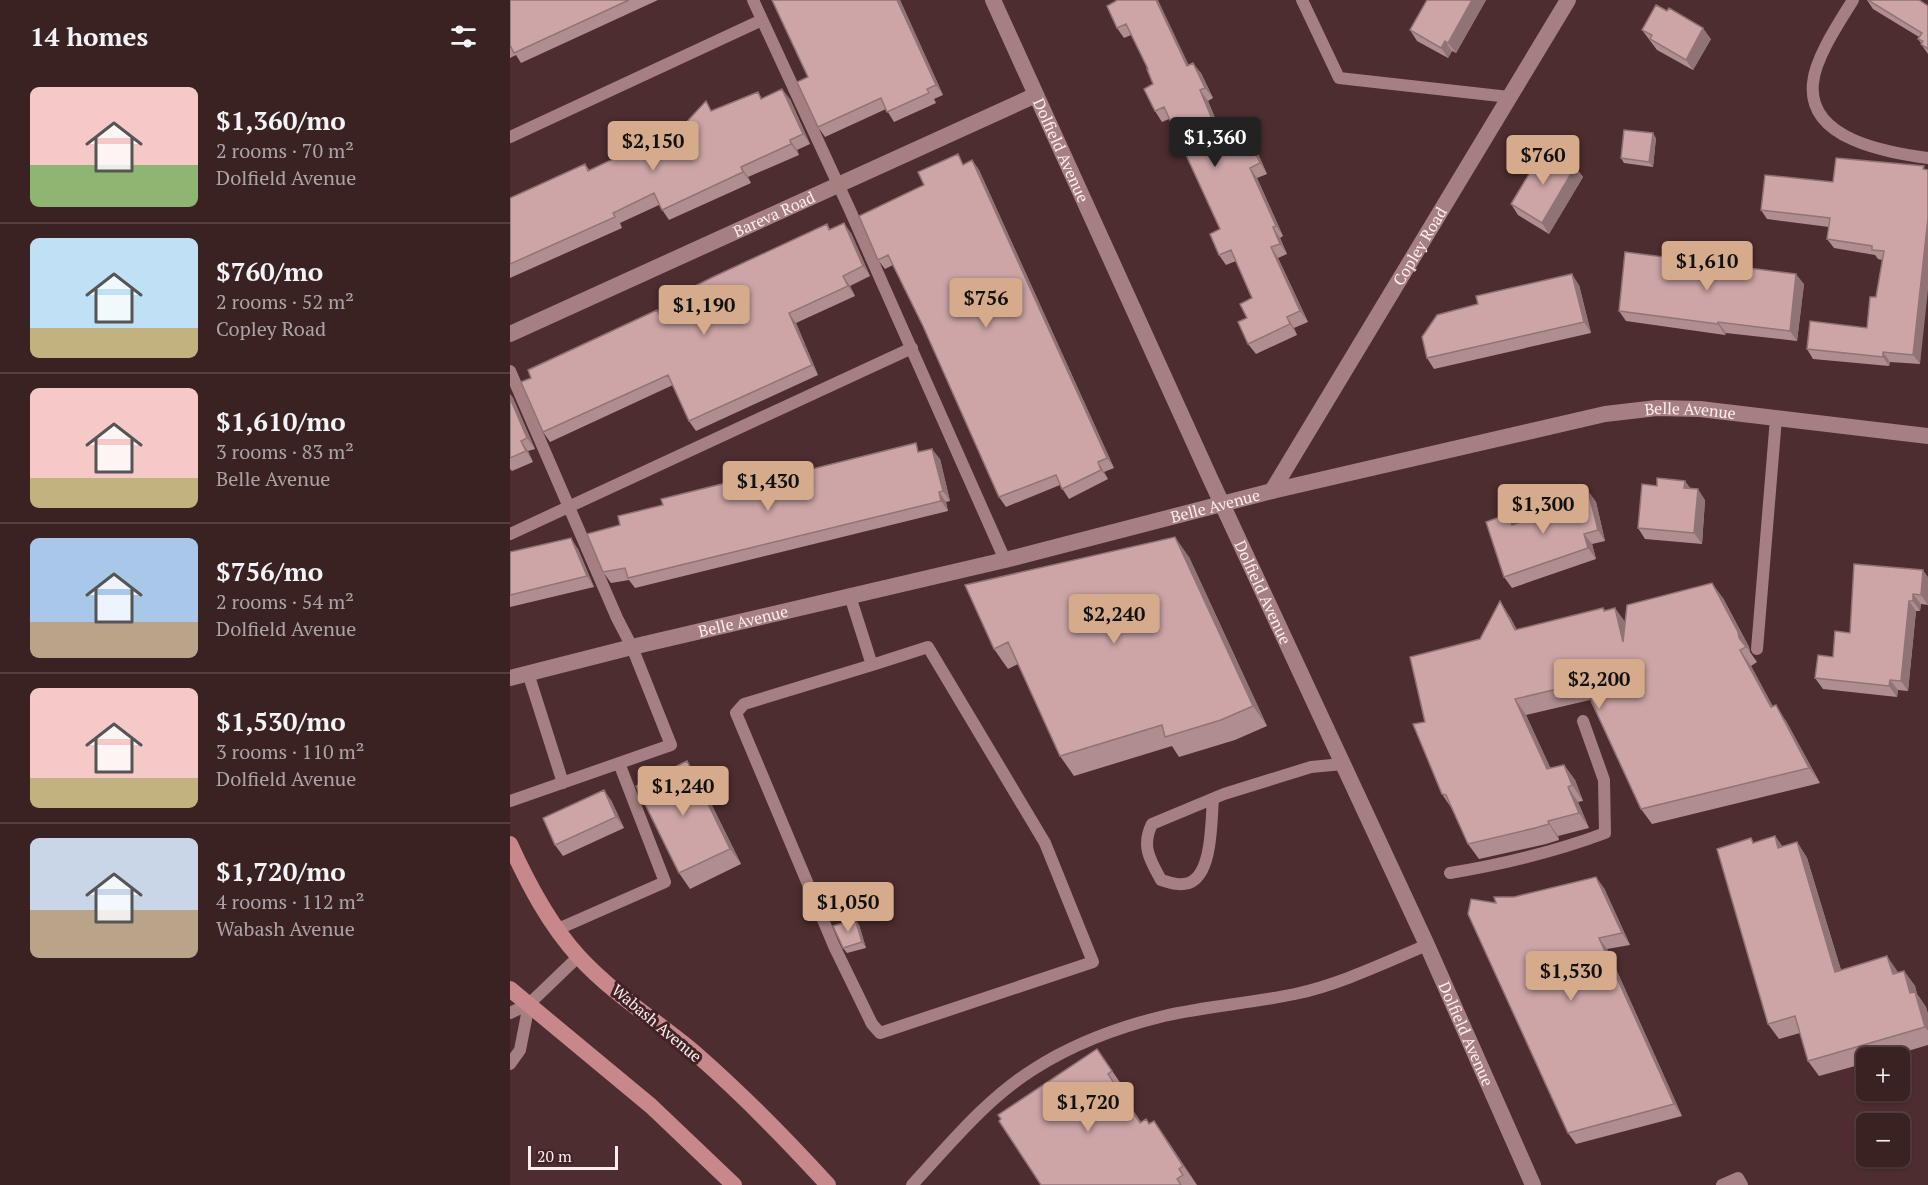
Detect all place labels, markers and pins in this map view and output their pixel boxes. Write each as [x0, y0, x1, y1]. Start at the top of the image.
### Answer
pin: $1,360 [1166, 117, 1264, 168]
pin: $2,150 [604, 121, 702, 172]
pin: $760 [1507, 135, 1579, 186]
pin: $1,610 [1658, 241, 1756, 292]
pin: $756 [950, 278, 1022, 329]
pin: $1,190 [655, 285, 753, 336]
pin: $1,430 [719, 461, 817, 512]
pin: $1,300 [1494, 484, 1592, 535]
pin: $2,240 [1065, 594, 1163, 645]
pin: $2,200 [1550, 659, 1648, 710]
pin: $1,240 [634, 766, 732, 817]
pin: $1,050 [799, 882, 897, 933]
pin: $1,530 [1522, 951, 1620, 1002]
pin: $1,720 [1039, 1082, 1137, 1133]

